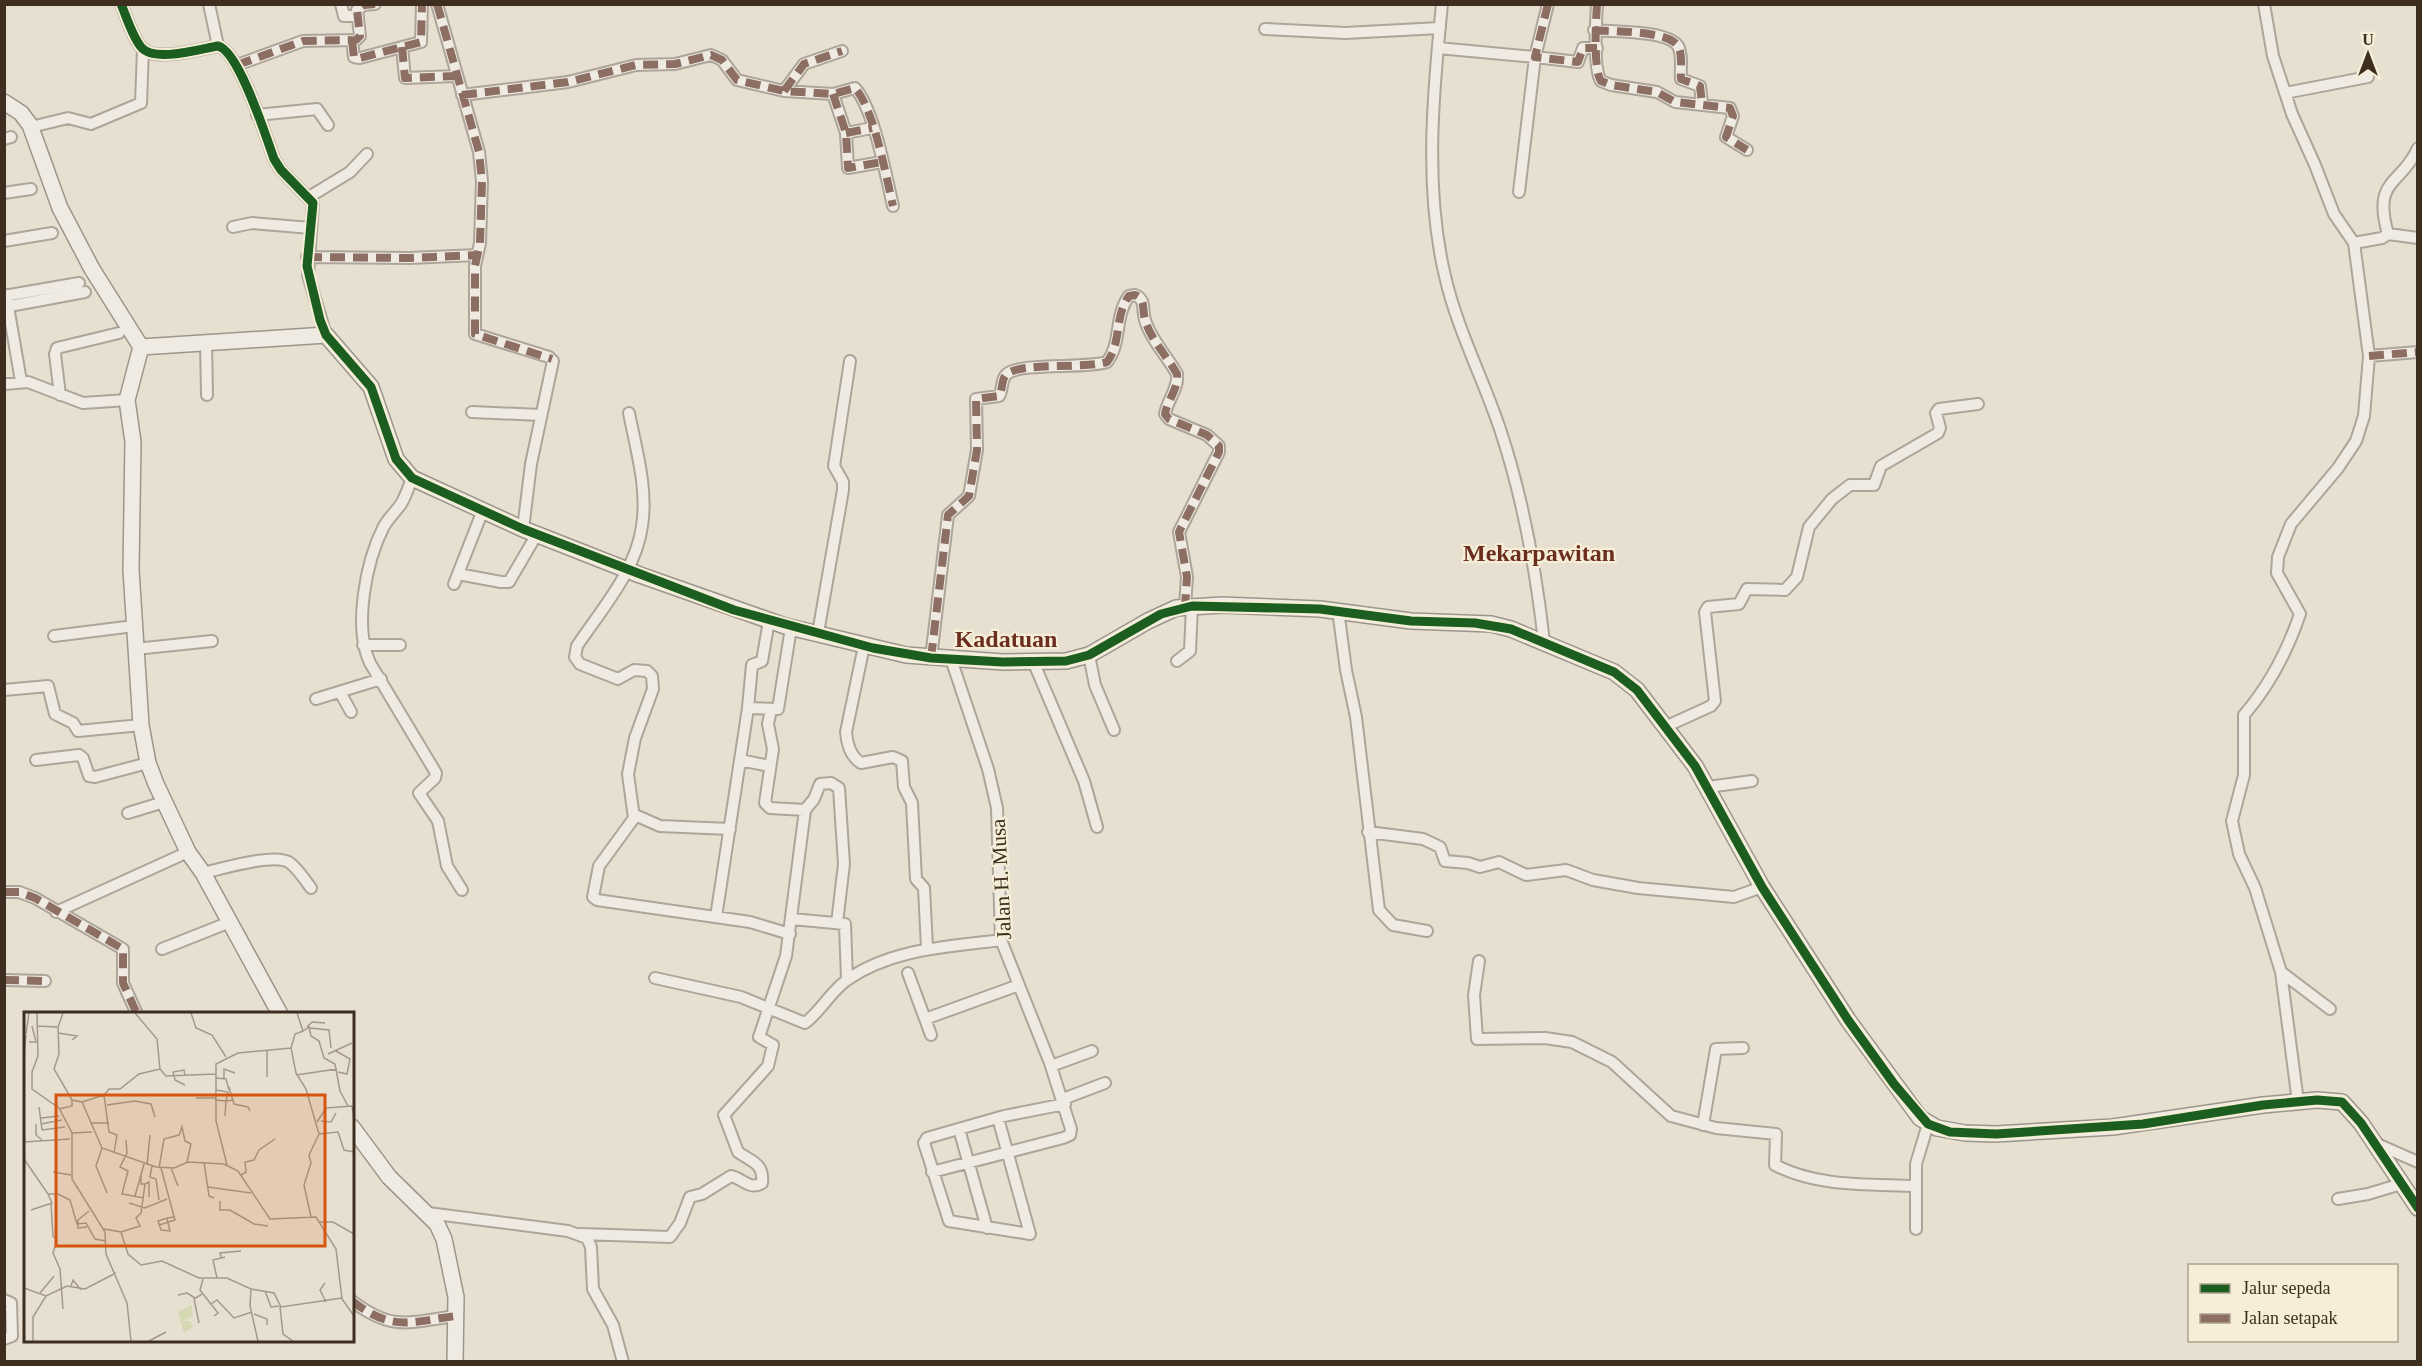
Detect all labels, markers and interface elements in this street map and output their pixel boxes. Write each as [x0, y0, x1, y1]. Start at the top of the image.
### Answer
north arrow [2338, 24, 2398, 84]
text: U [2362, 31, 2374, 48]
district label: Mekarpawitan [1463, 540, 1615, 566]
district label: Kadatuan [955, 626, 1057, 652]
street label: Jalan H. Musa [986, 817, 1016, 940]
inset map [24, 1012, 354, 1342]
legend [2188, 1264, 2398, 1342]
text: Jalur sepeda [2242, 1278, 2330, 1298]
text: Jalan setapak [2242, 1308, 2337, 1328]

